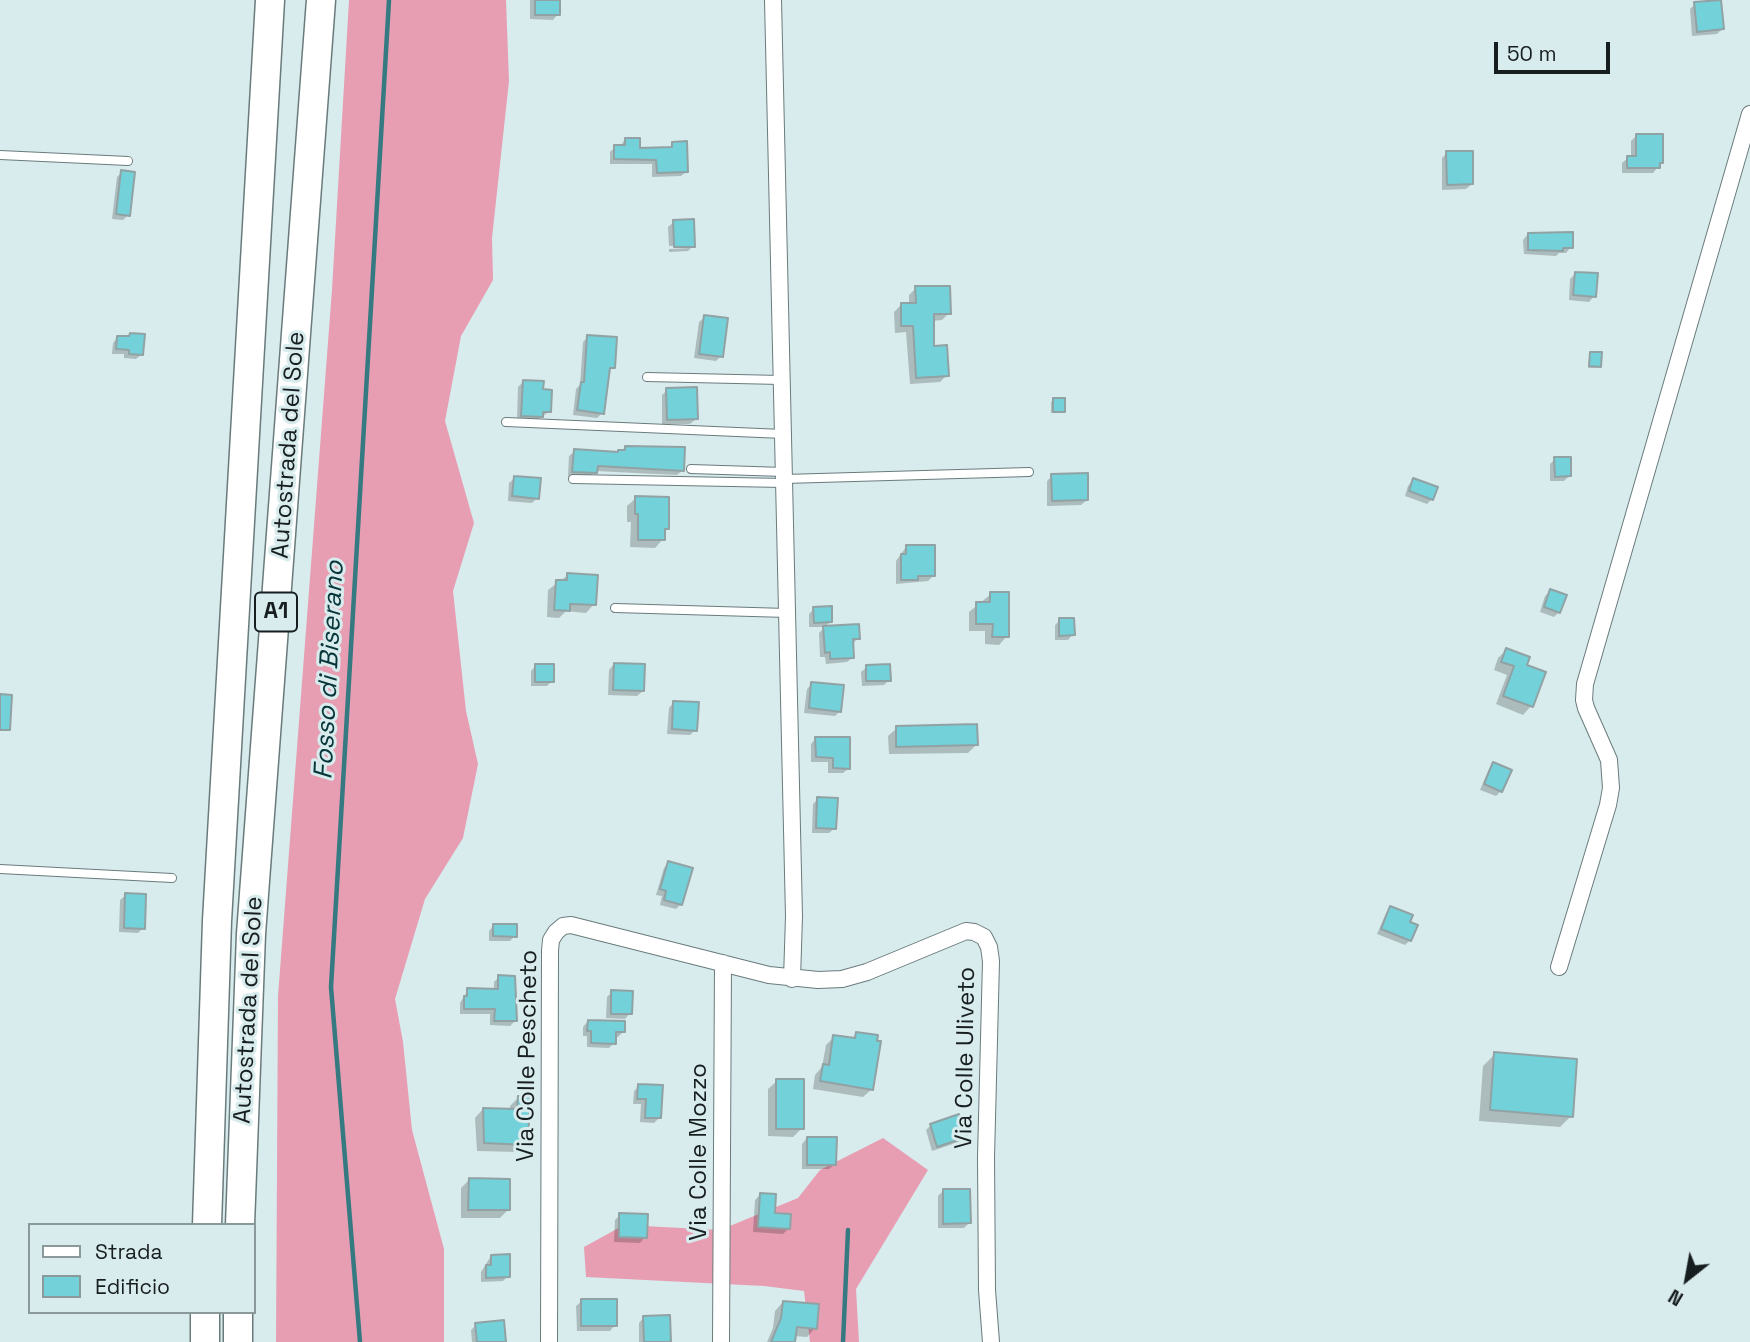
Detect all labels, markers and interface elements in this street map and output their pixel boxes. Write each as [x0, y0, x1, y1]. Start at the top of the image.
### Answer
scale bar [1498, 28, 1614, 72]
text: 50 m [1507, 40, 1557, 67]
street label: Autostrada del Sole [267, 331, 311, 559]
water label: Fosso di Biserano [309, 560, 351, 780]
road number: A1 [255, 592, 297, 632]
street label: Autostrada del Sole [229, 896, 269, 1124]
street label: Via Colle Pescheto [512, 950, 544, 1162]
street label: Via Colle Uliveto [950, 967, 982, 1149]
street label: Via Colle Mozzo [685, 1063, 713, 1241]
legend [28, 1223, 256, 1314]
text: Strada [95, 1238, 162, 1265]
north arrow [1652, 1244, 1722, 1314]
text: Edificio [95, 1273, 170, 1300]
text: N [1664, 1283, 1688, 1311]

